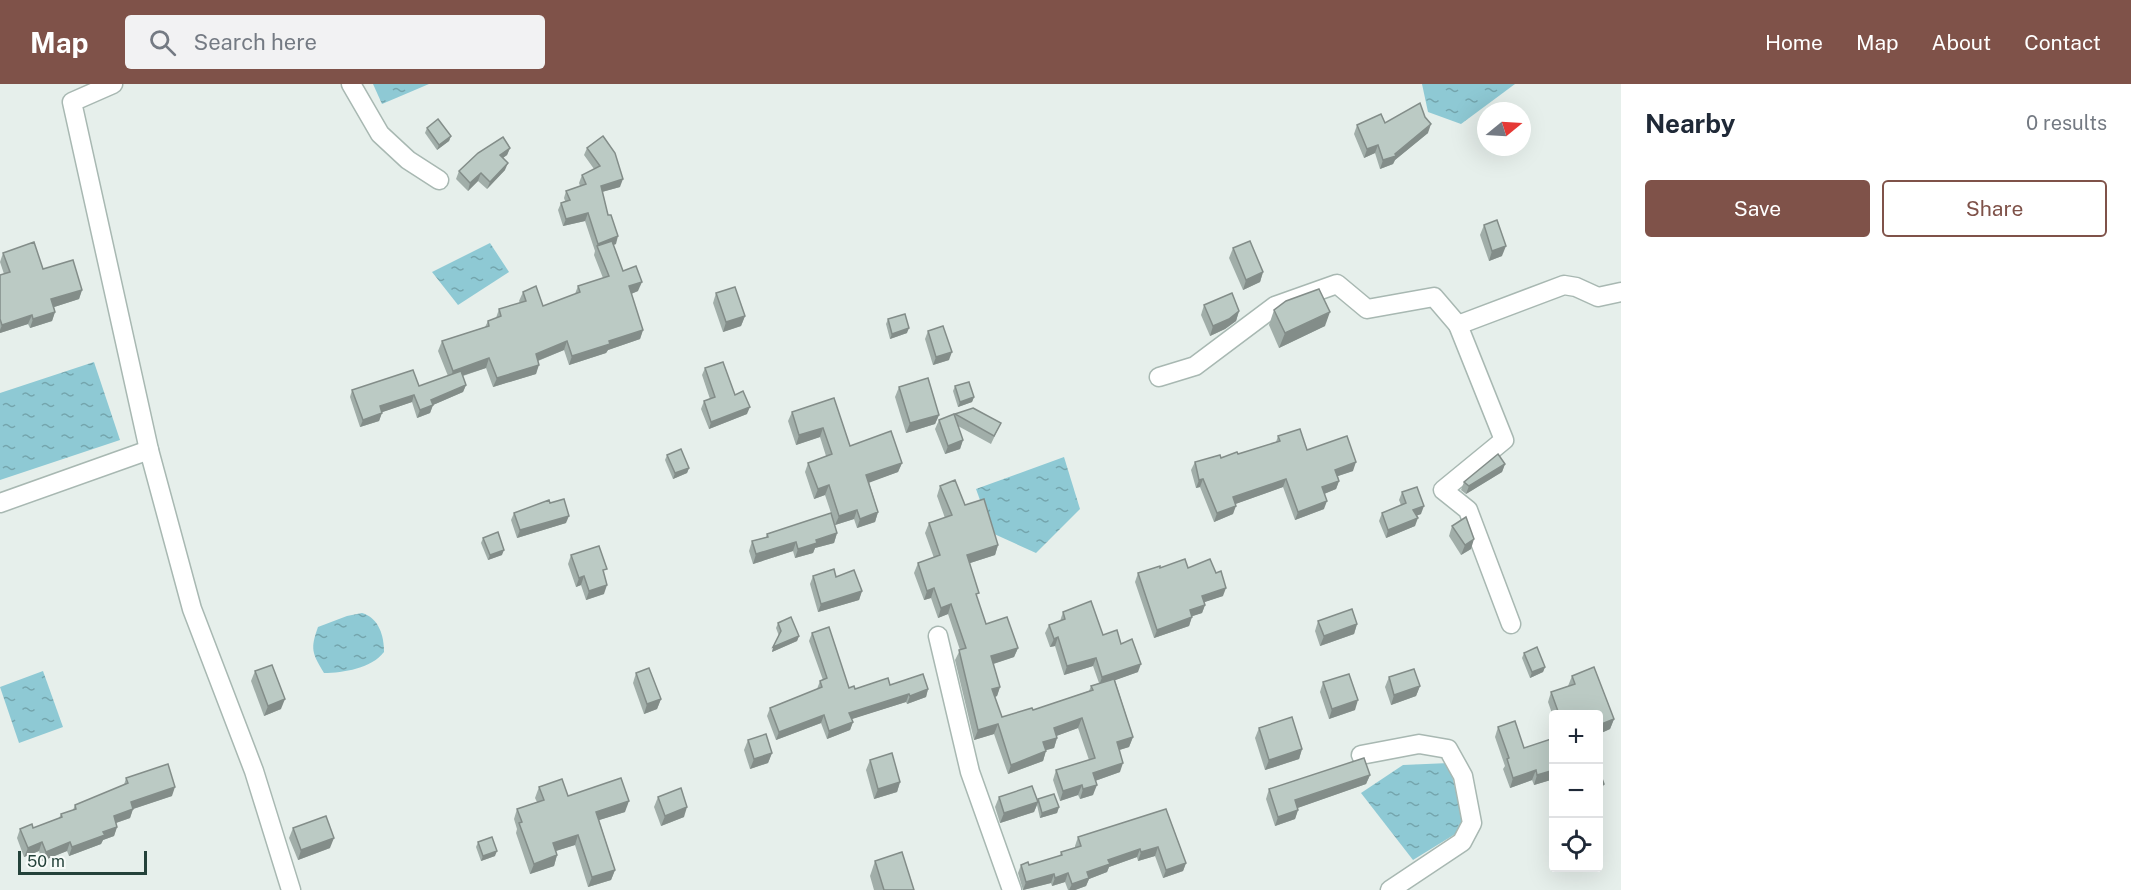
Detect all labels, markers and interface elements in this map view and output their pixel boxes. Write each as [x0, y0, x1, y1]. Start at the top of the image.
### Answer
search box [125, 15, 545, 69]
text: Map [30, 26, 89, 59]
icon: search [146, 26, 179, 59]
text: Search here [194, 29, 317, 55]
text: Home [1765, 30, 1823, 55]
text: Map [1856, 30, 1899, 55]
text: About [1932, 30, 1991, 55]
text: Contact [2024, 30, 2101, 55]
north arrow [1477, 102, 1531, 156]
text: Nearby [1645, 108, 1735, 139]
text: 0 results [2026, 111, 2107, 135]
button: Save [1645, 180, 1870, 237]
button: Share [1882, 180, 2107, 237]
map controls [1549, 710, 1603, 872]
button: + [1549, 710, 1603, 764]
button: − [1549, 764, 1603, 818]
button: locate [1549, 818, 1603, 872]
scale bar [18, 848, 147, 876]
text: 50 m [27, 852, 65, 871]

